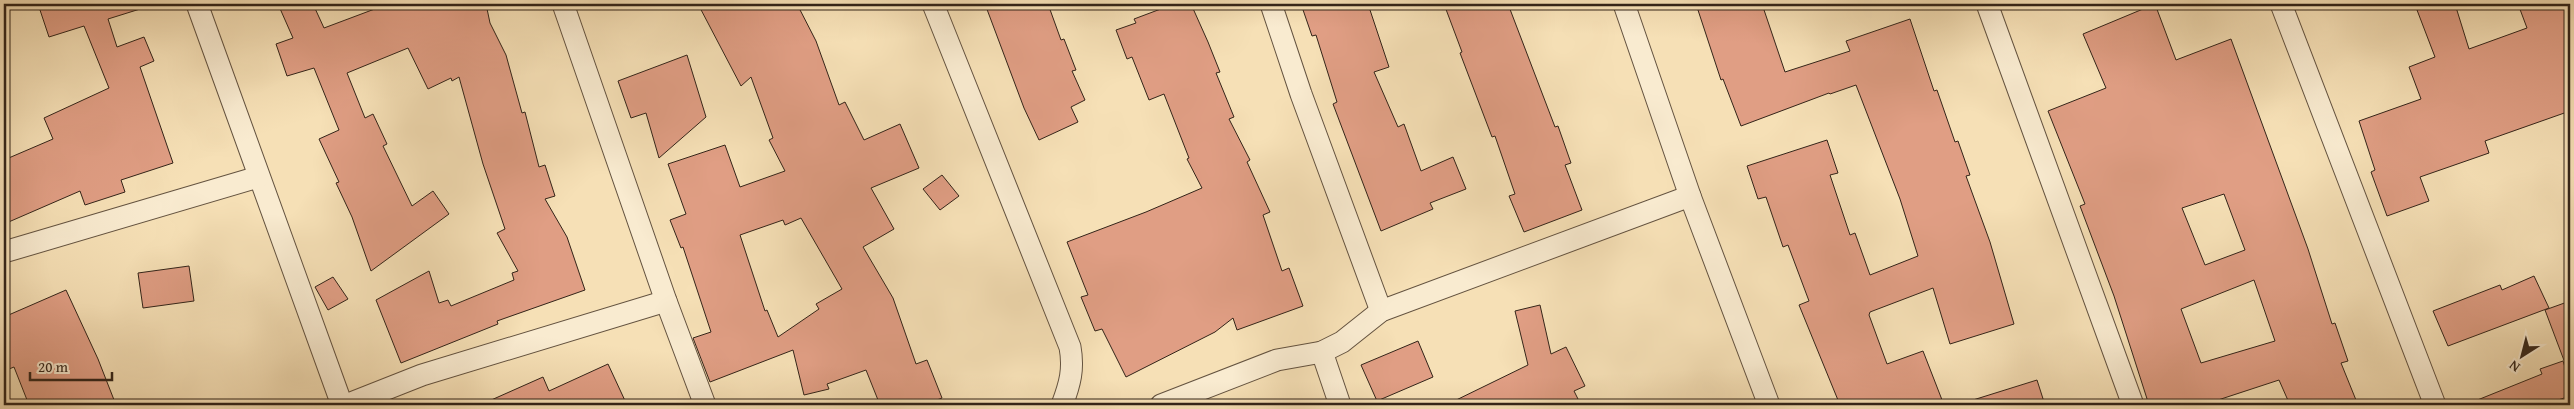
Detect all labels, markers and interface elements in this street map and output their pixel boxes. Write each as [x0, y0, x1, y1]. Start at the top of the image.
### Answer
north arrow [2496, 332, 2546, 382]
scale bar [30, 349, 112, 381]
text: N [2504, 355, 2524, 377]
text: 20 m [38, 356, 69, 377]

